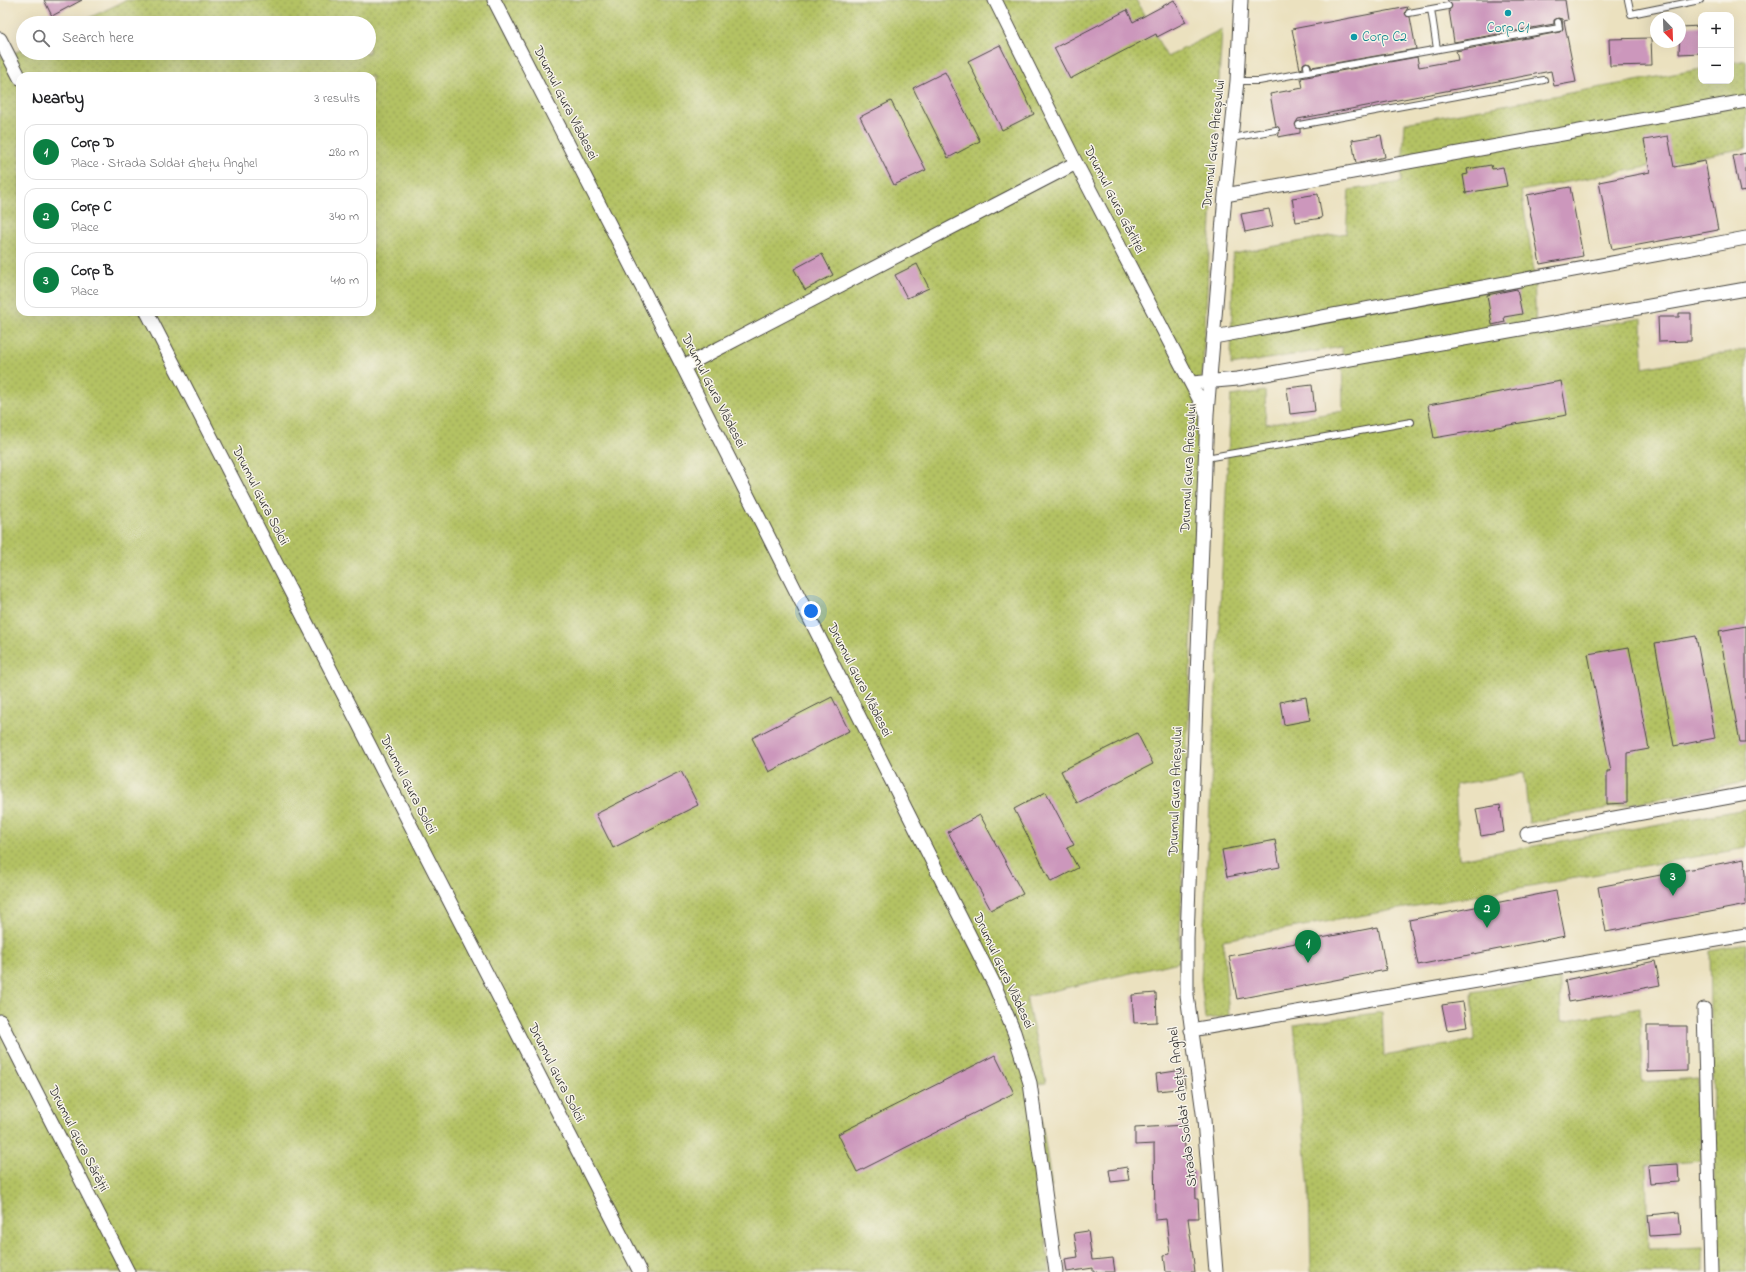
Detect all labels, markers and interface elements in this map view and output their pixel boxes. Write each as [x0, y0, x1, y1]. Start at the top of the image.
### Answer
marker: Corp C1 [1503, 8, 1513, 18]
north arrow [1650, 12, 1686, 48]
map controls [1698, 12, 1734, 84]
button: + [1698, 12, 1734, 48]
search box [16, 16, 376, 60]
place label: Corp C1 [1487, 18, 1530, 39]
icon: search [30, 27, 52, 49]
text: Search here [62, 27, 134, 49]
place label: Corp C2 [1362, 27, 1407, 48]
marker: Corp C2 [1349, 32, 1359, 42]
street label: Drumul Gura Vlădesei [527, 41, 603, 164]
button: − [1698, 48, 1734, 84]
street label: Drumul Gura Arieșului [1197, 79, 1231, 210]
text: Nearby [32, 86, 84, 111]
text: 3 results [314, 89, 360, 108]
text: Corp D [71, 132, 115, 154]
street label: Drumul Gura Gârliței [1077, 142, 1150, 258]
text: 1 [44, 143, 48, 162]
text: 280 m [329, 143, 359, 162]
text: Place · Strada Soldat Ghețu Anghel [71, 154, 257, 173]
text: Corp C [71, 196, 112, 218]
text: 2 [43, 207, 49, 226]
text: 340 m [329, 207, 359, 226]
text: Place [71, 218, 99, 237]
text: Corp B [71, 260, 114, 282]
text: 3 [43, 271, 49, 290]
text: 410 m [331, 271, 359, 290]
text: Place [71, 282, 99, 301]
street label: Drumul Gura Vlădesei [675, 329, 751, 452]
street label: Drumul Gura Arieșului [1175, 403, 1203, 534]
street label: Drumul Gura Solcii [225, 442, 294, 549]
your location [801, 601, 821, 621]
street label: Drumul Gura Vlădesei [821, 618, 897, 741]
street label: Drumul Gura Arieșului [1163, 726, 1189, 857]
street label: Drumul Gura Solcii [373, 731, 442, 838]
pin: 3 [1660, 863, 1686, 896]
pin: 2 [1474, 895, 1500, 928]
street label: Drumul Gura Vlădesei [967, 909, 1039, 1032]
pin: 1 [1295, 930, 1321, 963]
street label: Drumul Gura Solcii [521, 1019, 590, 1126]
street label: Strada Soldat Ghețu Anghel [1163, 1026, 1204, 1188]
street label: Drumul Gura Sărății [42, 1081, 114, 1196]

